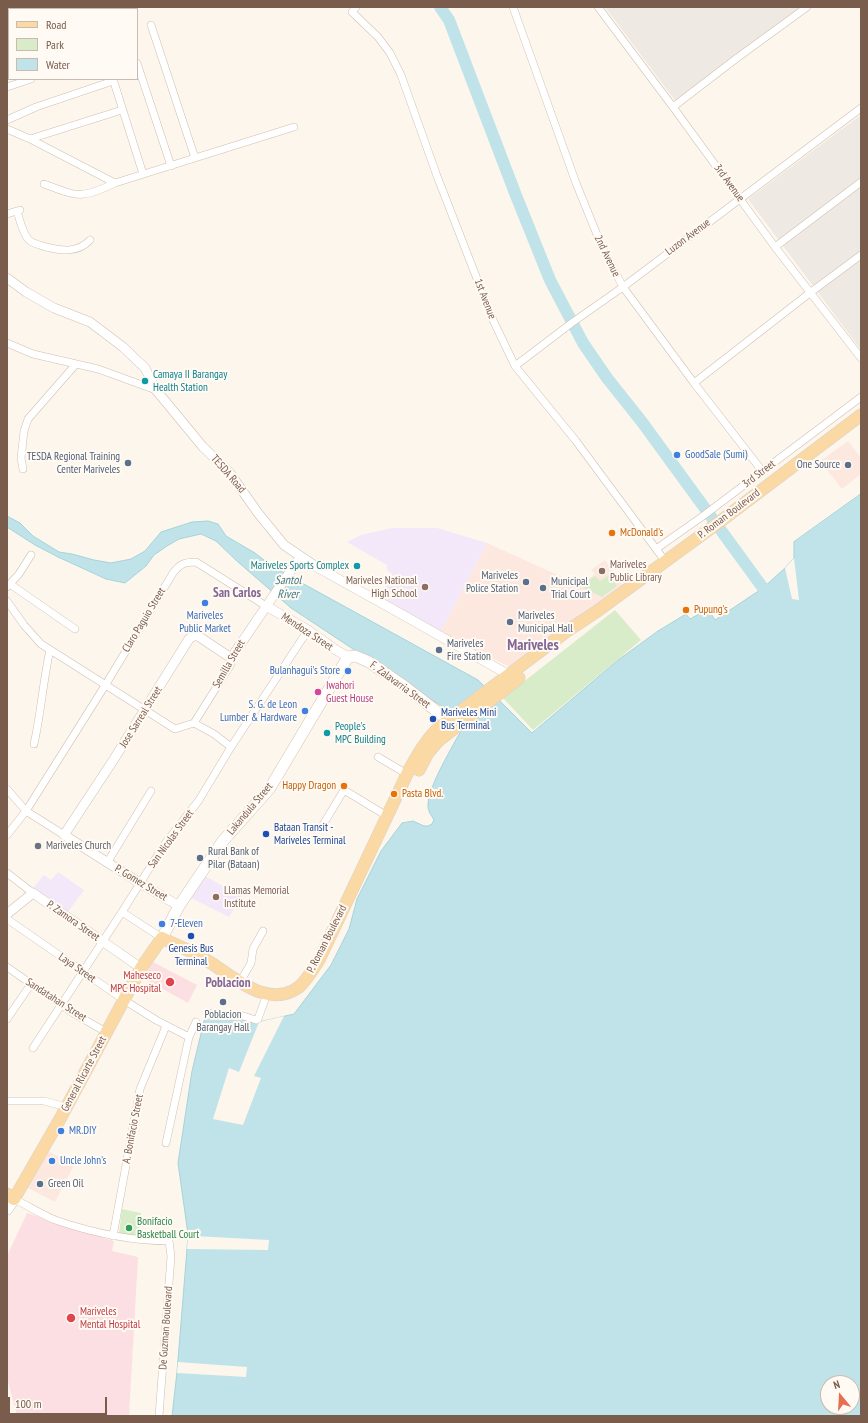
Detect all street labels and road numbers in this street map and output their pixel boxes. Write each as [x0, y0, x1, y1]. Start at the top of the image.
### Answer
street label: 3rd Avenue [711, 162, 747, 204]
street label: Luzon Avenue [663, 216, 713, 258]
street label: 2nd Avenue [591, 233, 623, 279]
street label: 1st Avenue [471, 277, 499, 321]
street label: TESDA Road [208, 452, 248, 496]
street label: 3rd Street [740, 457, 778, 491]
street label: P. Roman Boulevard [695, 486, 763, 542]
street label: Claro Paguio Street [120, 585, 168, 655]
street label: Mendoza Street [279, 610, 335, 654]
street label: Semilla Street [210, 638, 248, 690]
street label: F. Zalavarria Street [367, 659, 433, 711]
street label: Jose Sarreal Street [117, 684, 165, 750]
street label: Lakandula Street [224, 780, 276, 838]
street label: San Nicolas Street [145, 807, 197, 871]
street label: P. Gomez Street [112, 862, 170, 904]
street label: P. Zamora Street [44, 898, 102, 944]
street label: P. Roman Boulevard [304, 903, 350, 975]
street label: Laya Street [56, 950, 98, 986]
street label: Sandatahan Street [23, 975, 89, 1025]
street label: General Ricarte Street [59, 1034, 109, 1114]
street label: A. Bonifacio Street [120, 1093, 146, 1165]
street label: De Guzman Boulevard [157, 1286, 175, 1370]

